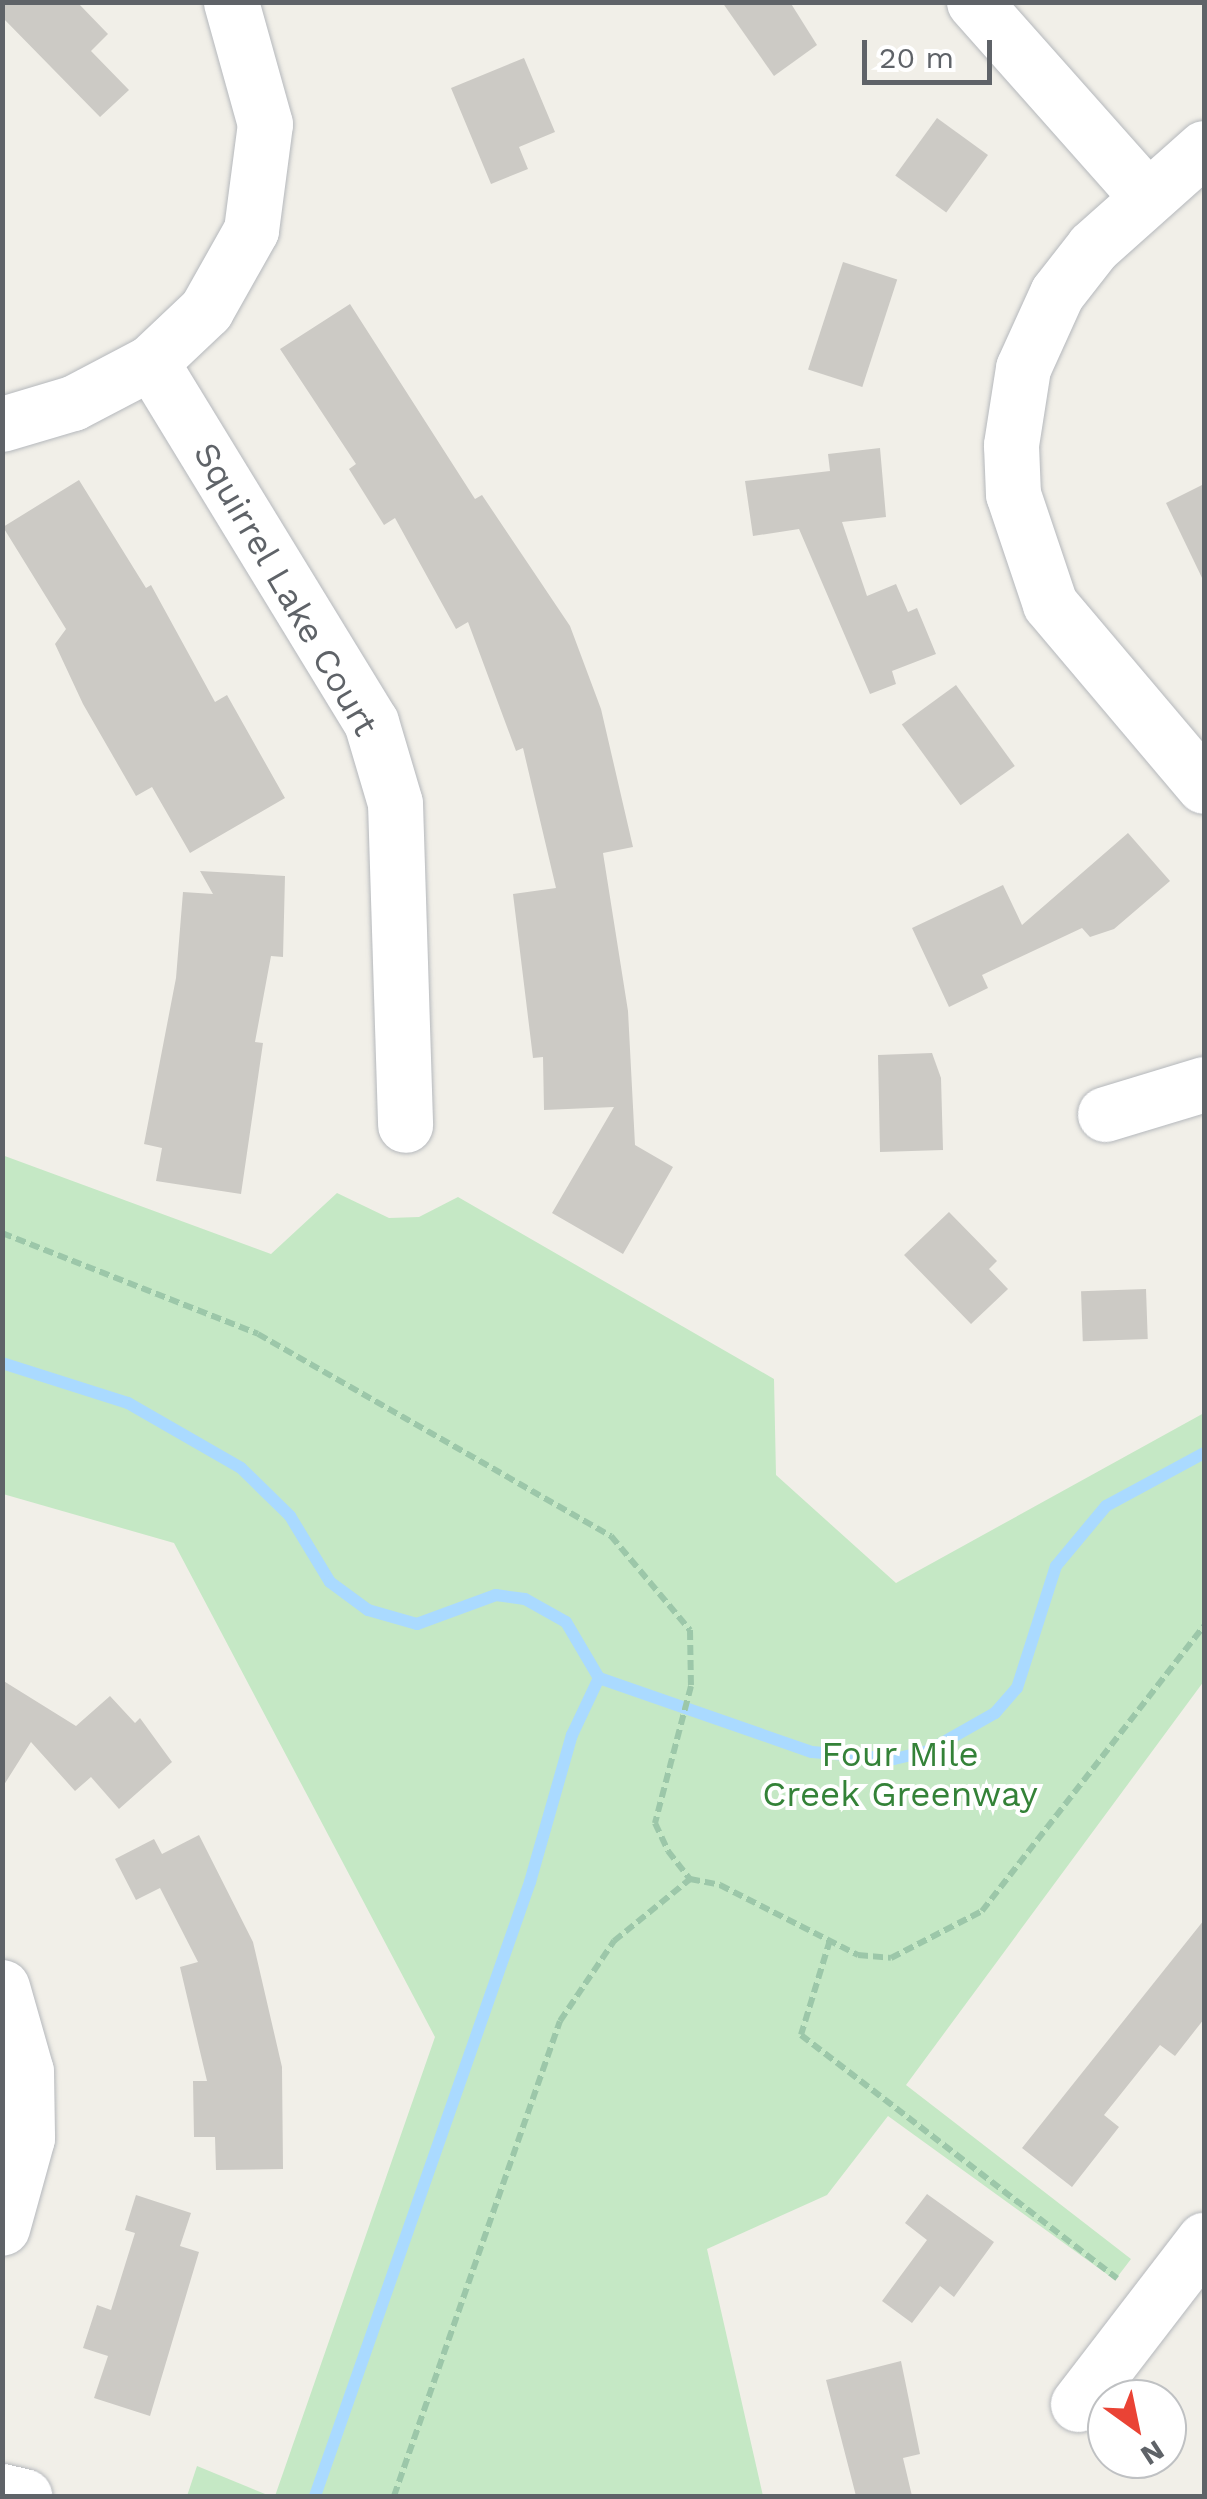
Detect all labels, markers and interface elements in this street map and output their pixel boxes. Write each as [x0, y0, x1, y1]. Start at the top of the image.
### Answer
scale bar [867, 20, 997, 82]
text: 20 m [879, 40, 954, 75]
street label: Squirrel Lake Court [185, 434, 387, 744]
park label: Four Mile Creek Greenway [762, 1733, 1038, 1815]
north arrow [1087, 2379, 1187, 2479]
text: N [1135, 2433, 1170, 2472]

